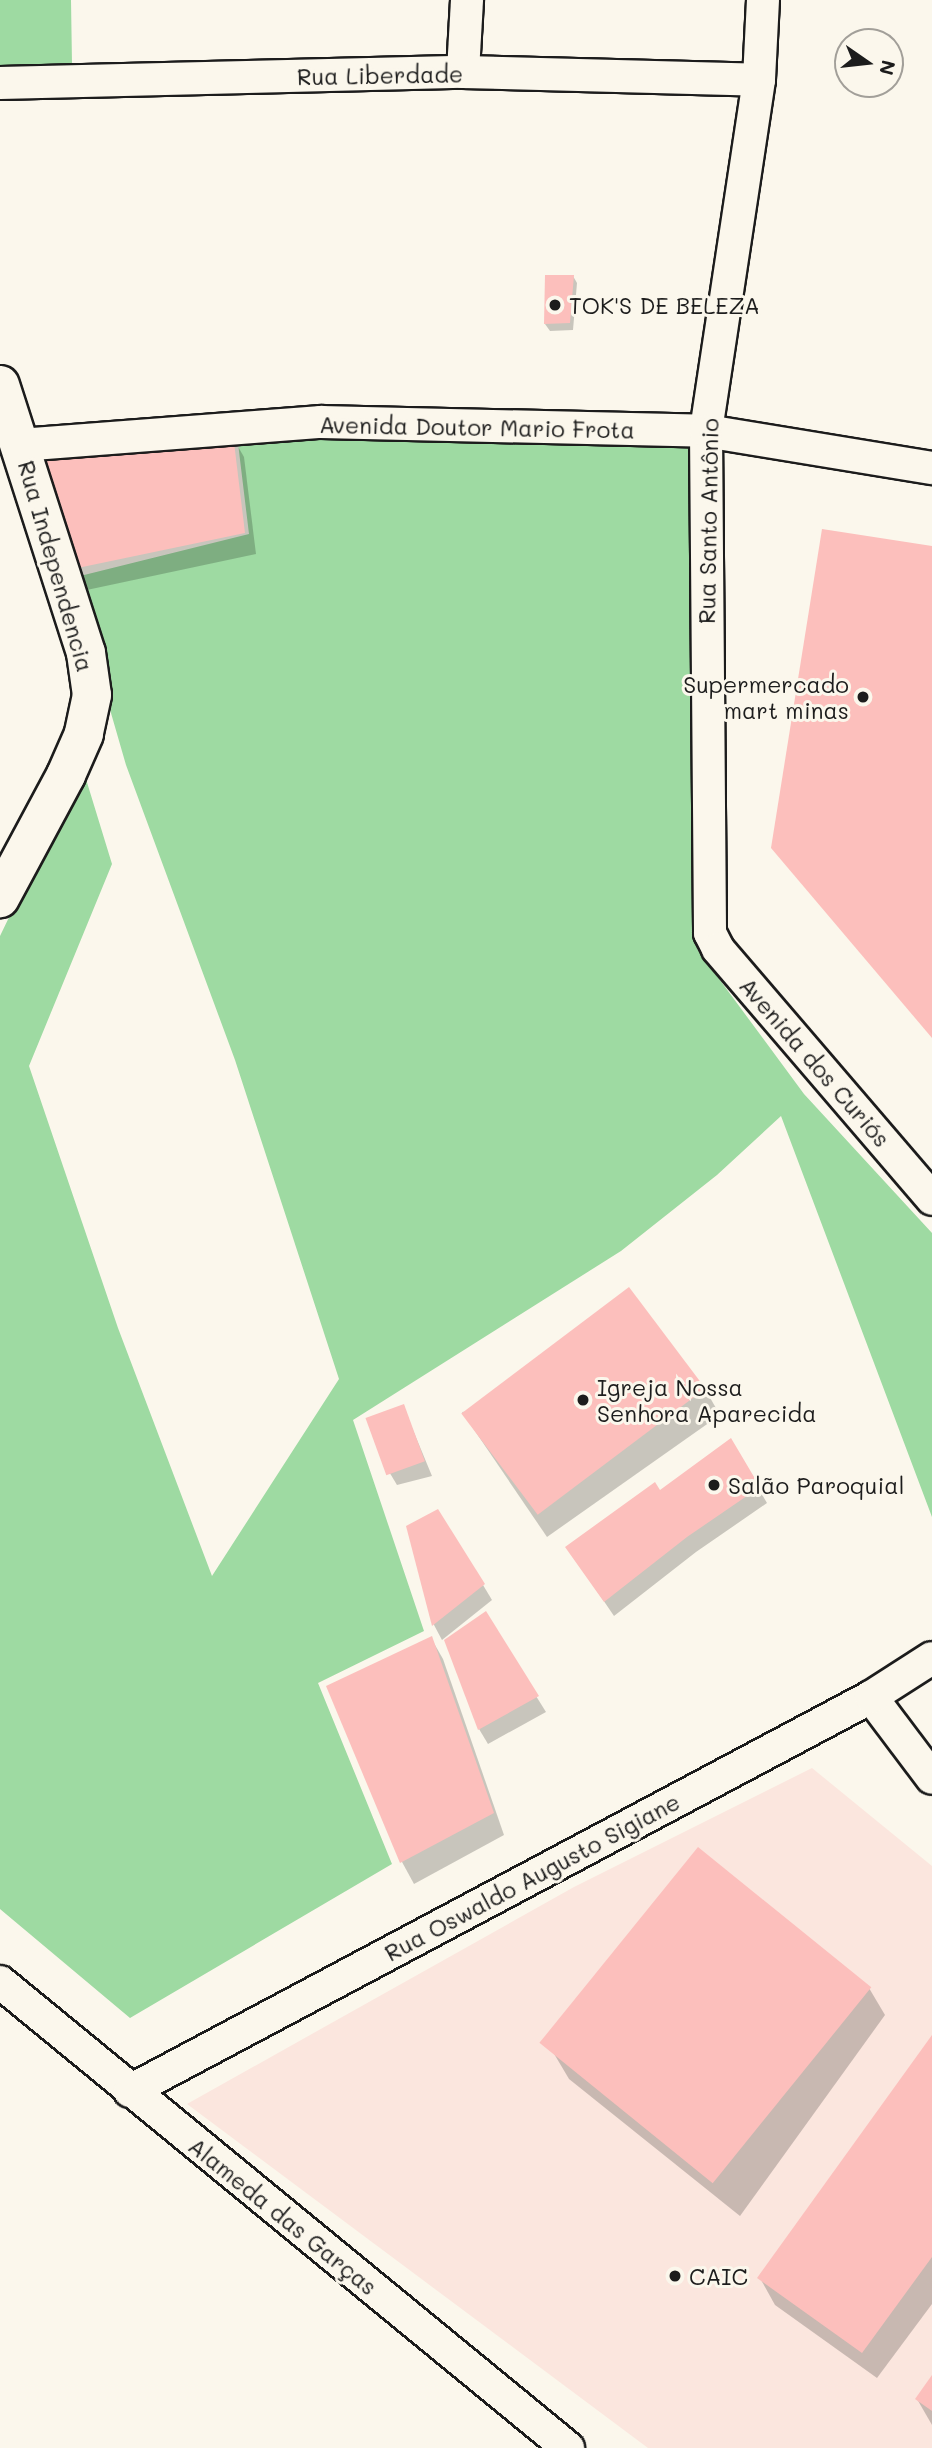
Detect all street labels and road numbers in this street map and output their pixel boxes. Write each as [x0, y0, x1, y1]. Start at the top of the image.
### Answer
street label: Rua Liberdade [297, 60, 463, 90]
street label: Avenida Doutor Mario Frota [319, 410, 635, 444]
street label: Rua Santo Antônio [692, 418, 724, 624]
street label: Rua Independencia [13, 457, 99, 675]
street label: Avenida dos Curiós [734, 972, 896, 1152]
street label: Rua Oswaldo Augusto Sigiane [380, 1787, 684, 1967]
street label: Alameda das Garças [183, 2132, 383, 2300]

